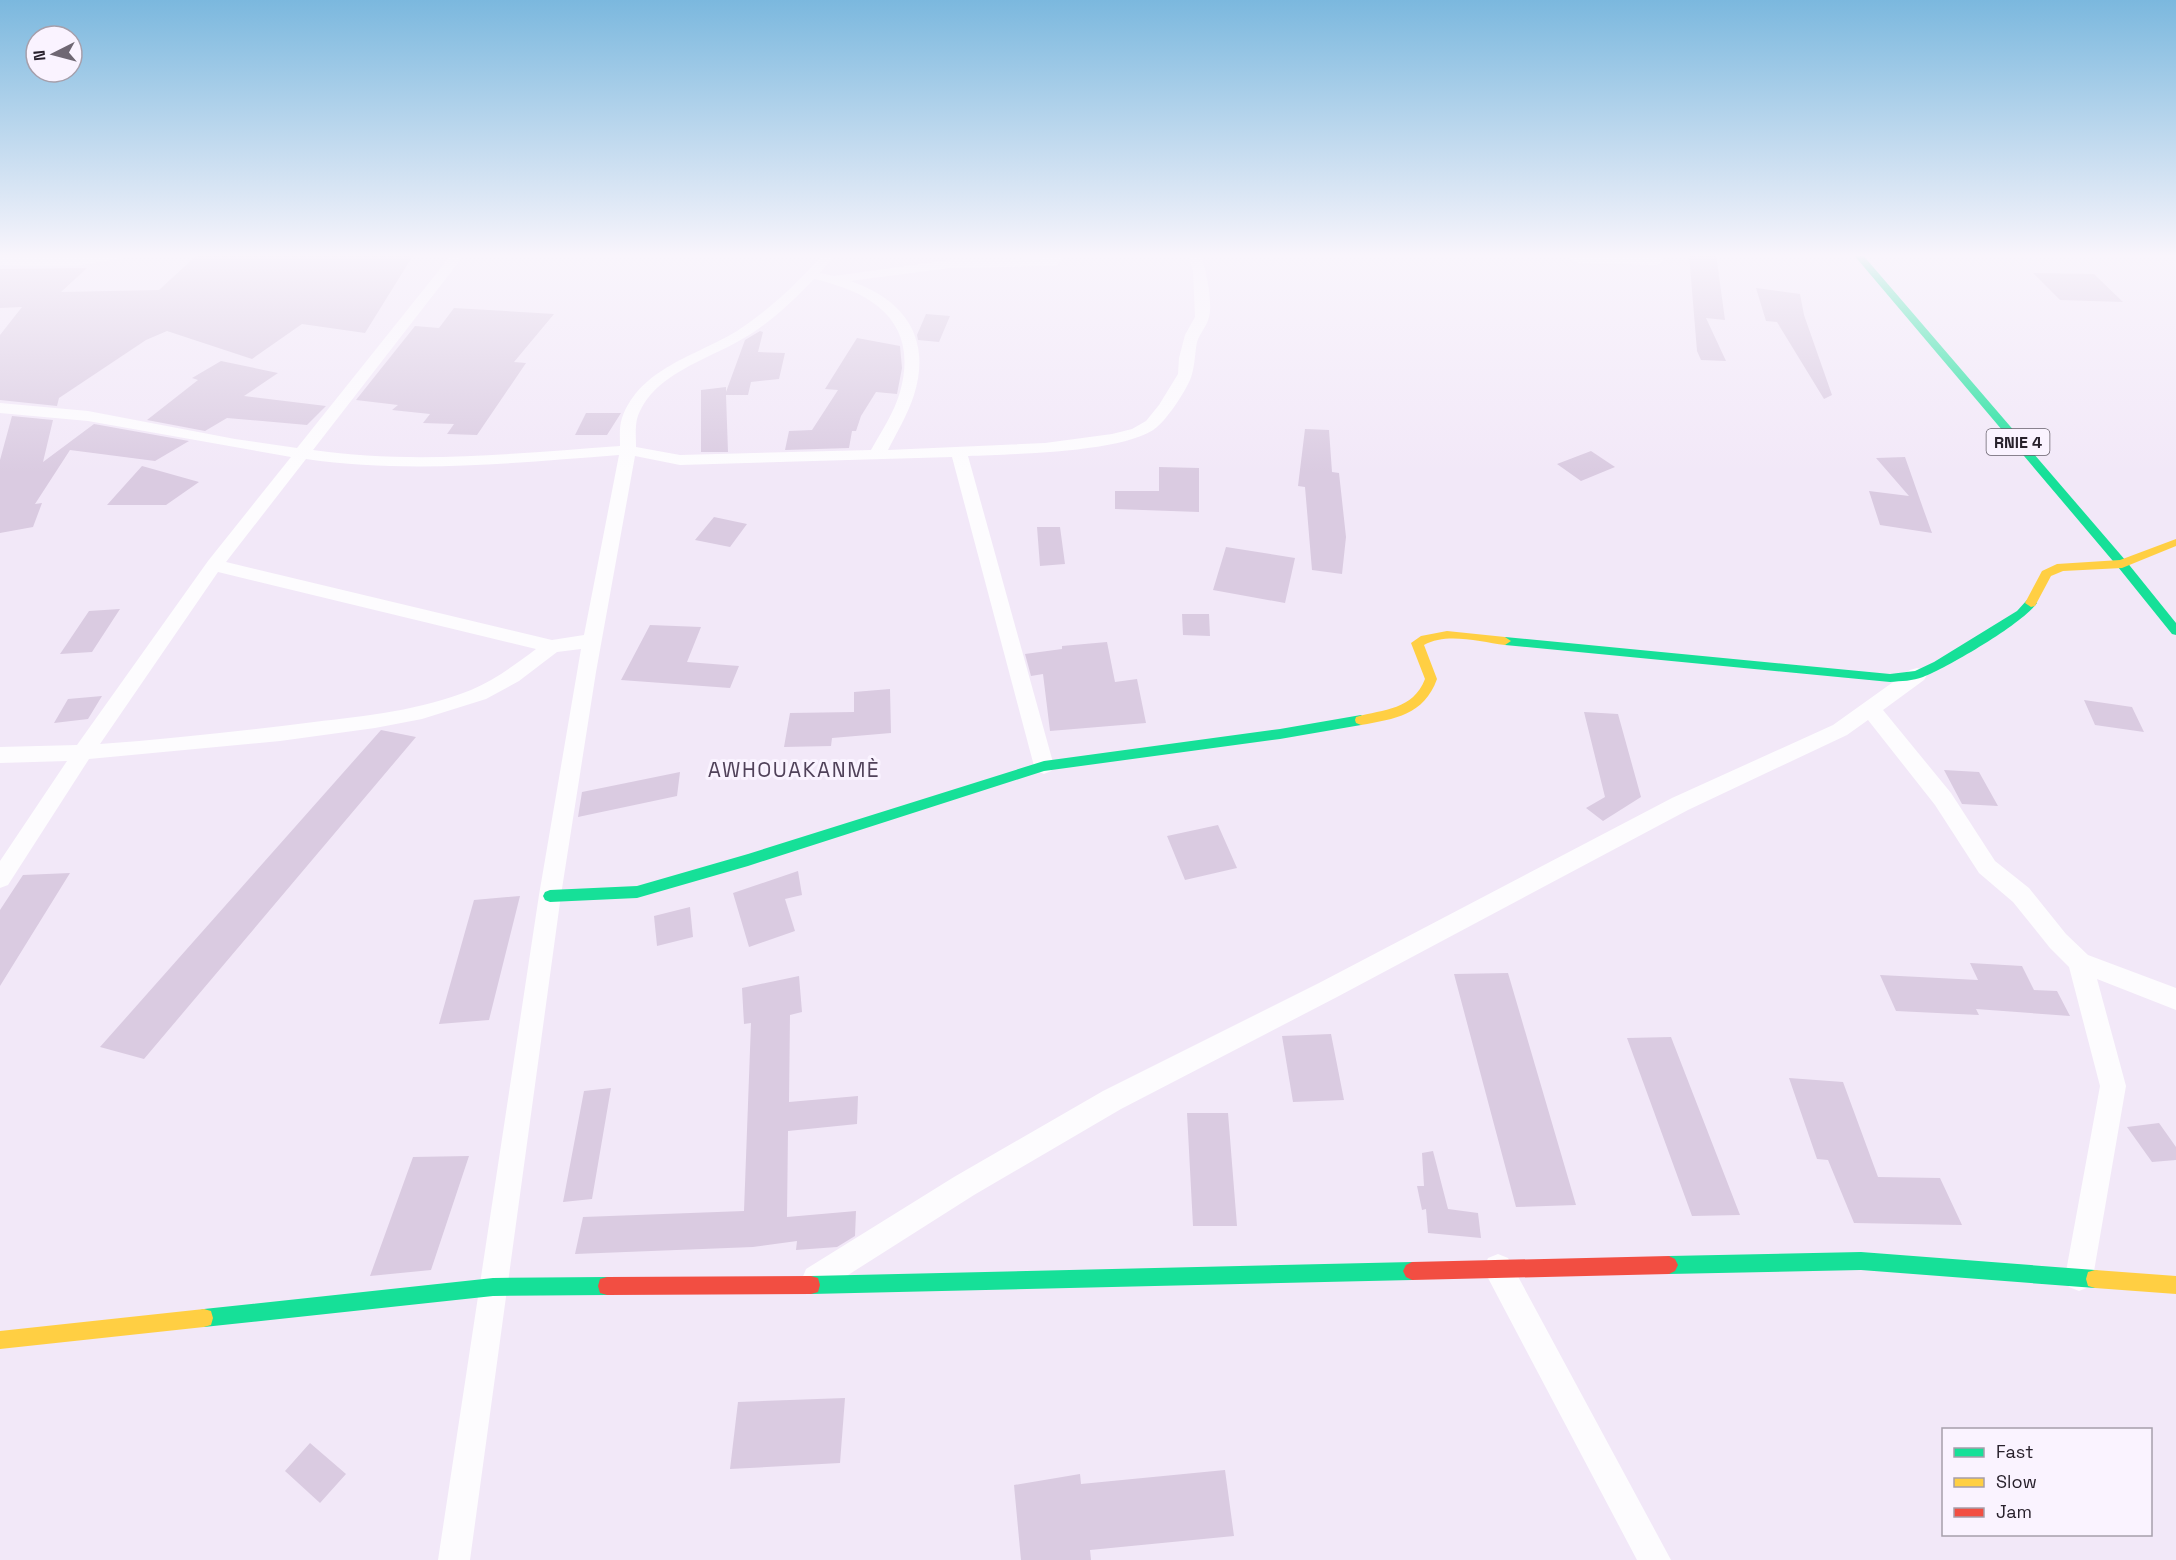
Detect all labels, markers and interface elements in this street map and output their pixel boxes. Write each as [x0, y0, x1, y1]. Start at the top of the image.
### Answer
north arrow [24, 24, 84, 84]
text: N [29, 49, 51, 62]
road number: RNIE 4 [1986, 429, 2050, 455]
district label: AWHOUAKANMÈ [708, 756, 880, 783]
legend [1942, 1428, 2152, 1536]
text: Fast [1996, 1440, 2033, 1463]
text: Slow [1996, 1470, 2037, 1493]
text: Jam [1996, 1500, 2032, 1523]

